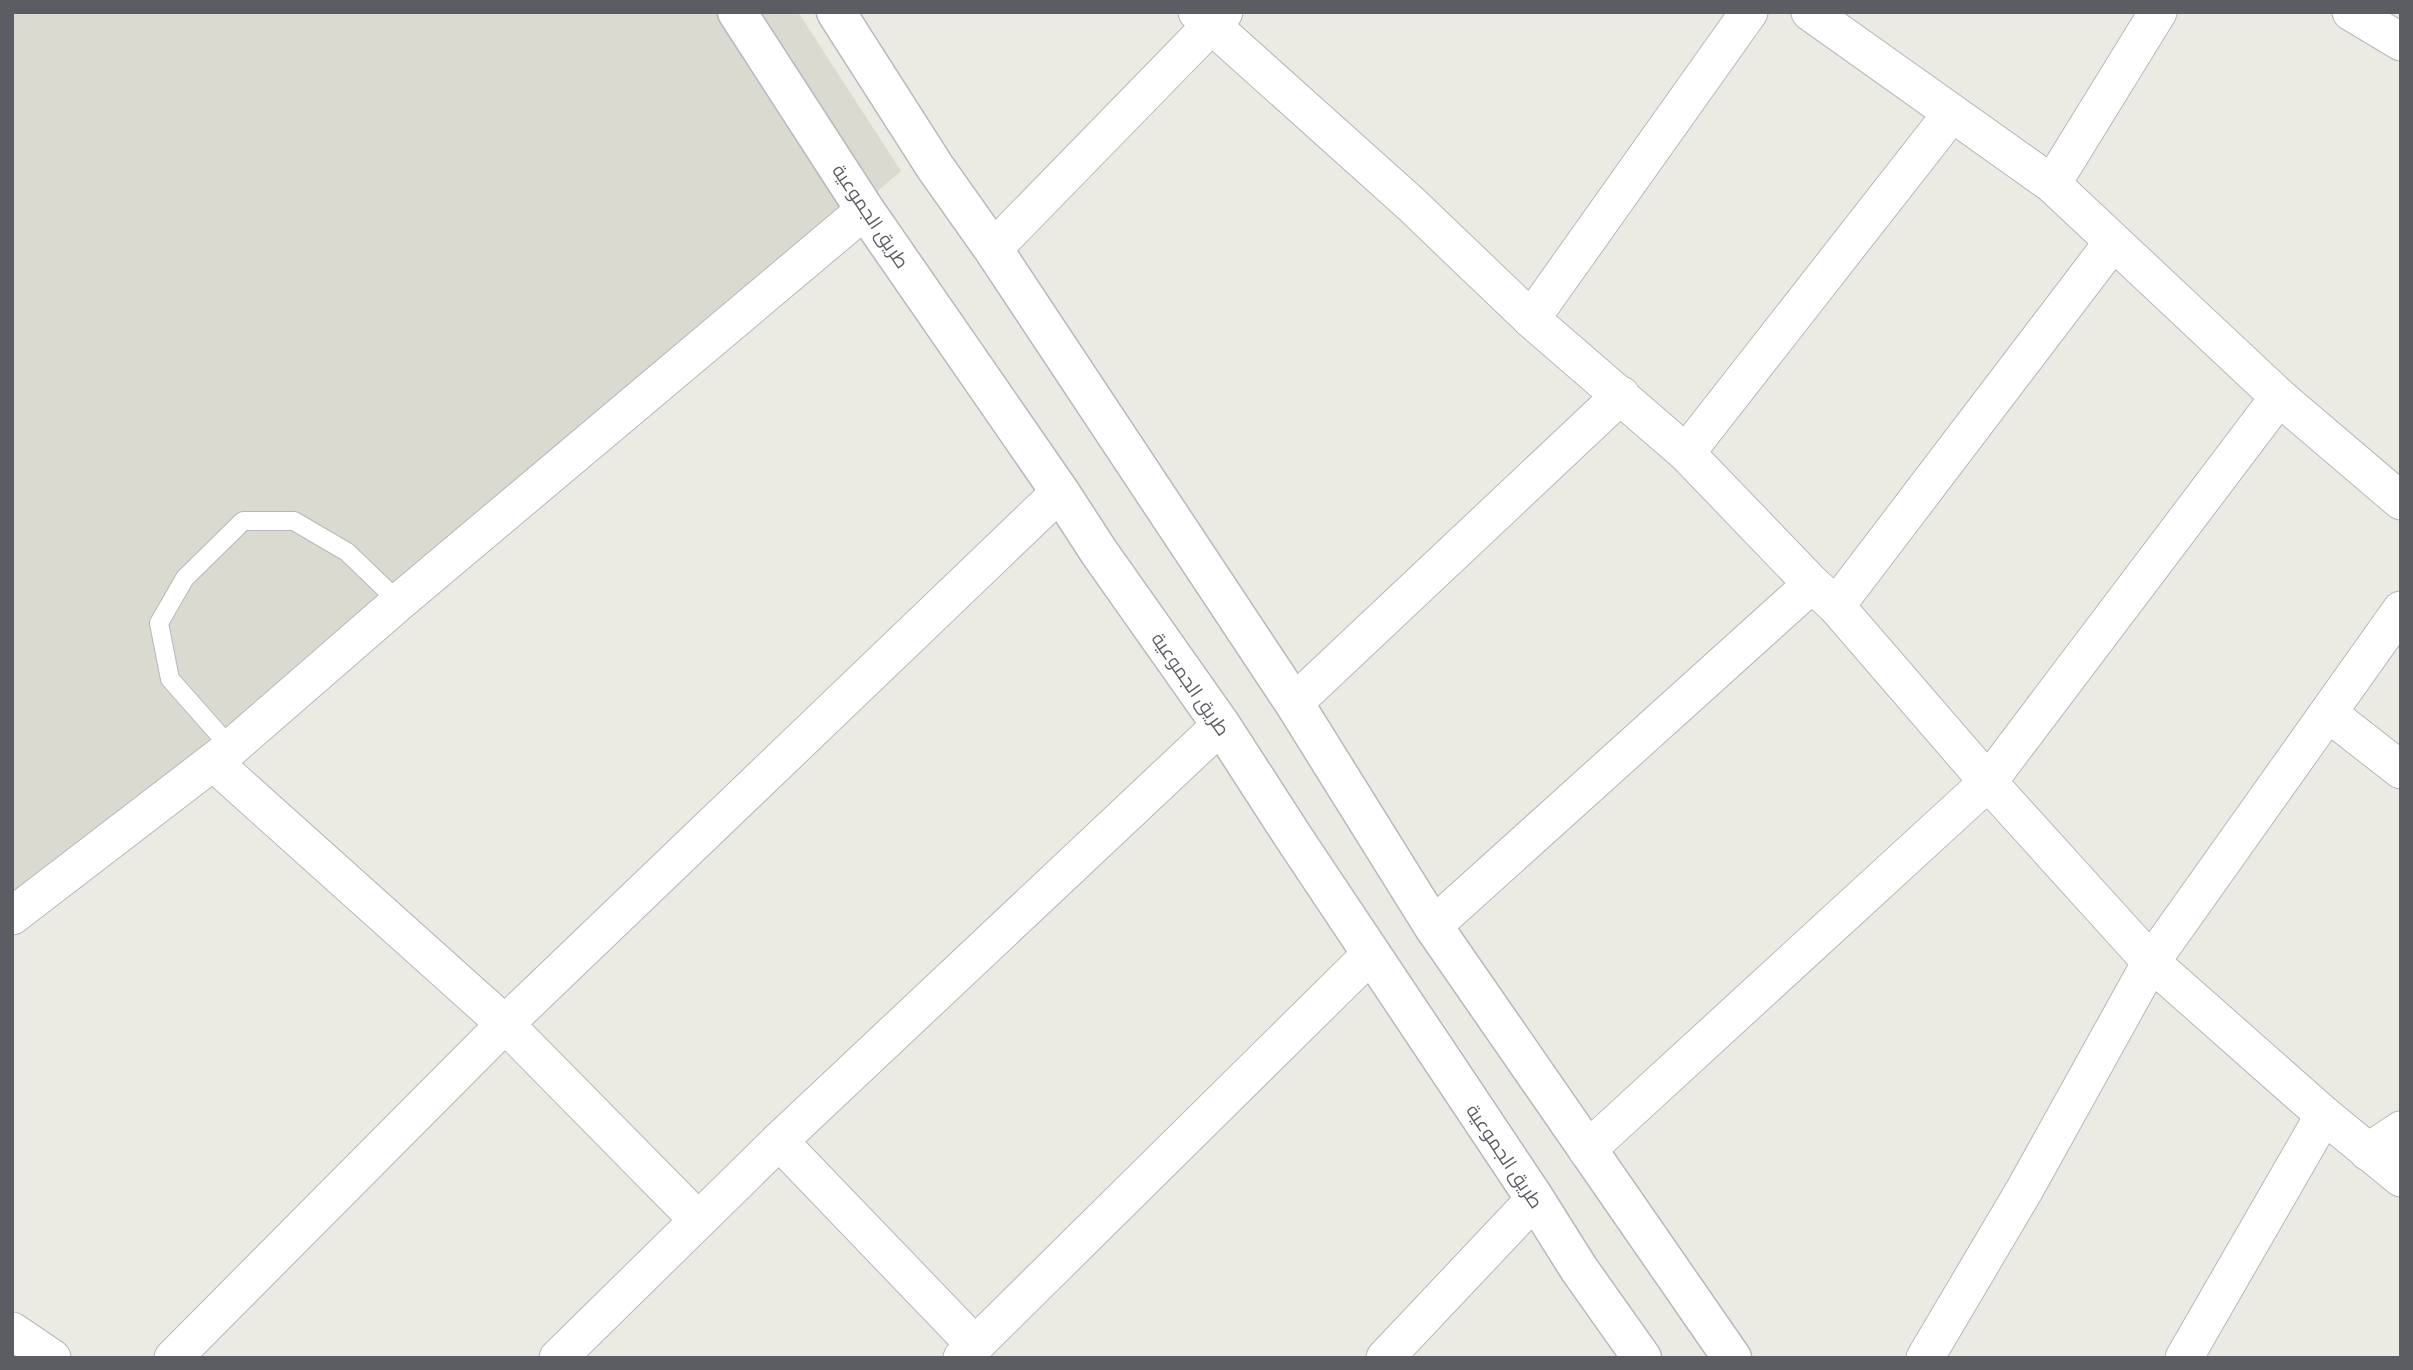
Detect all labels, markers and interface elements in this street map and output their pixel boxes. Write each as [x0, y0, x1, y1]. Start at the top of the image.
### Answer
street label: طريق الجموعية [826, 159, 915, 273]
street label: طريق الجموعية [1146, 628, 1235, 741]
street label: طريق الجموعية [1460, 1099, 1549, 1213]

